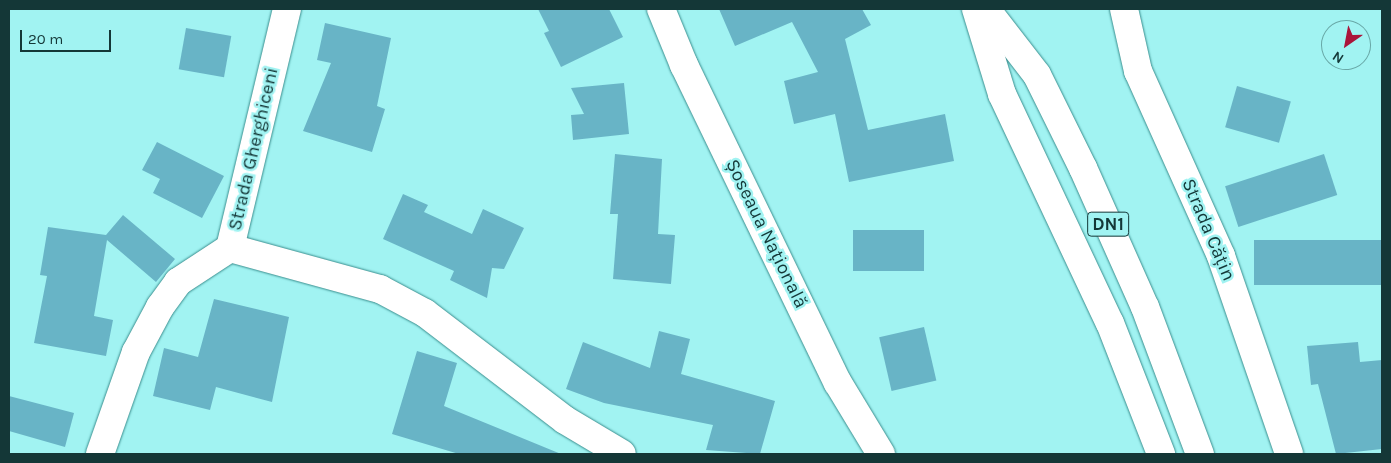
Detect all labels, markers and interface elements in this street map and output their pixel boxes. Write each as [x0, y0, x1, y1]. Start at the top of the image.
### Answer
scale bar [22, 20, 114, 52]
north arrow [1321, 20, 1371, 70]
text: 20 m [28, 30, 63, 48]
text: N [1329, 47, 1347, 67]
street label: Strada Gherghiceni [224, 65, 284, 233]
street label: Șoseaua Națională [720, 156, 812, 312]
street label: Strada Cățin [1176, 176, 1240, 284]
road number: DN1 [1087, 208, 1129, 240]

